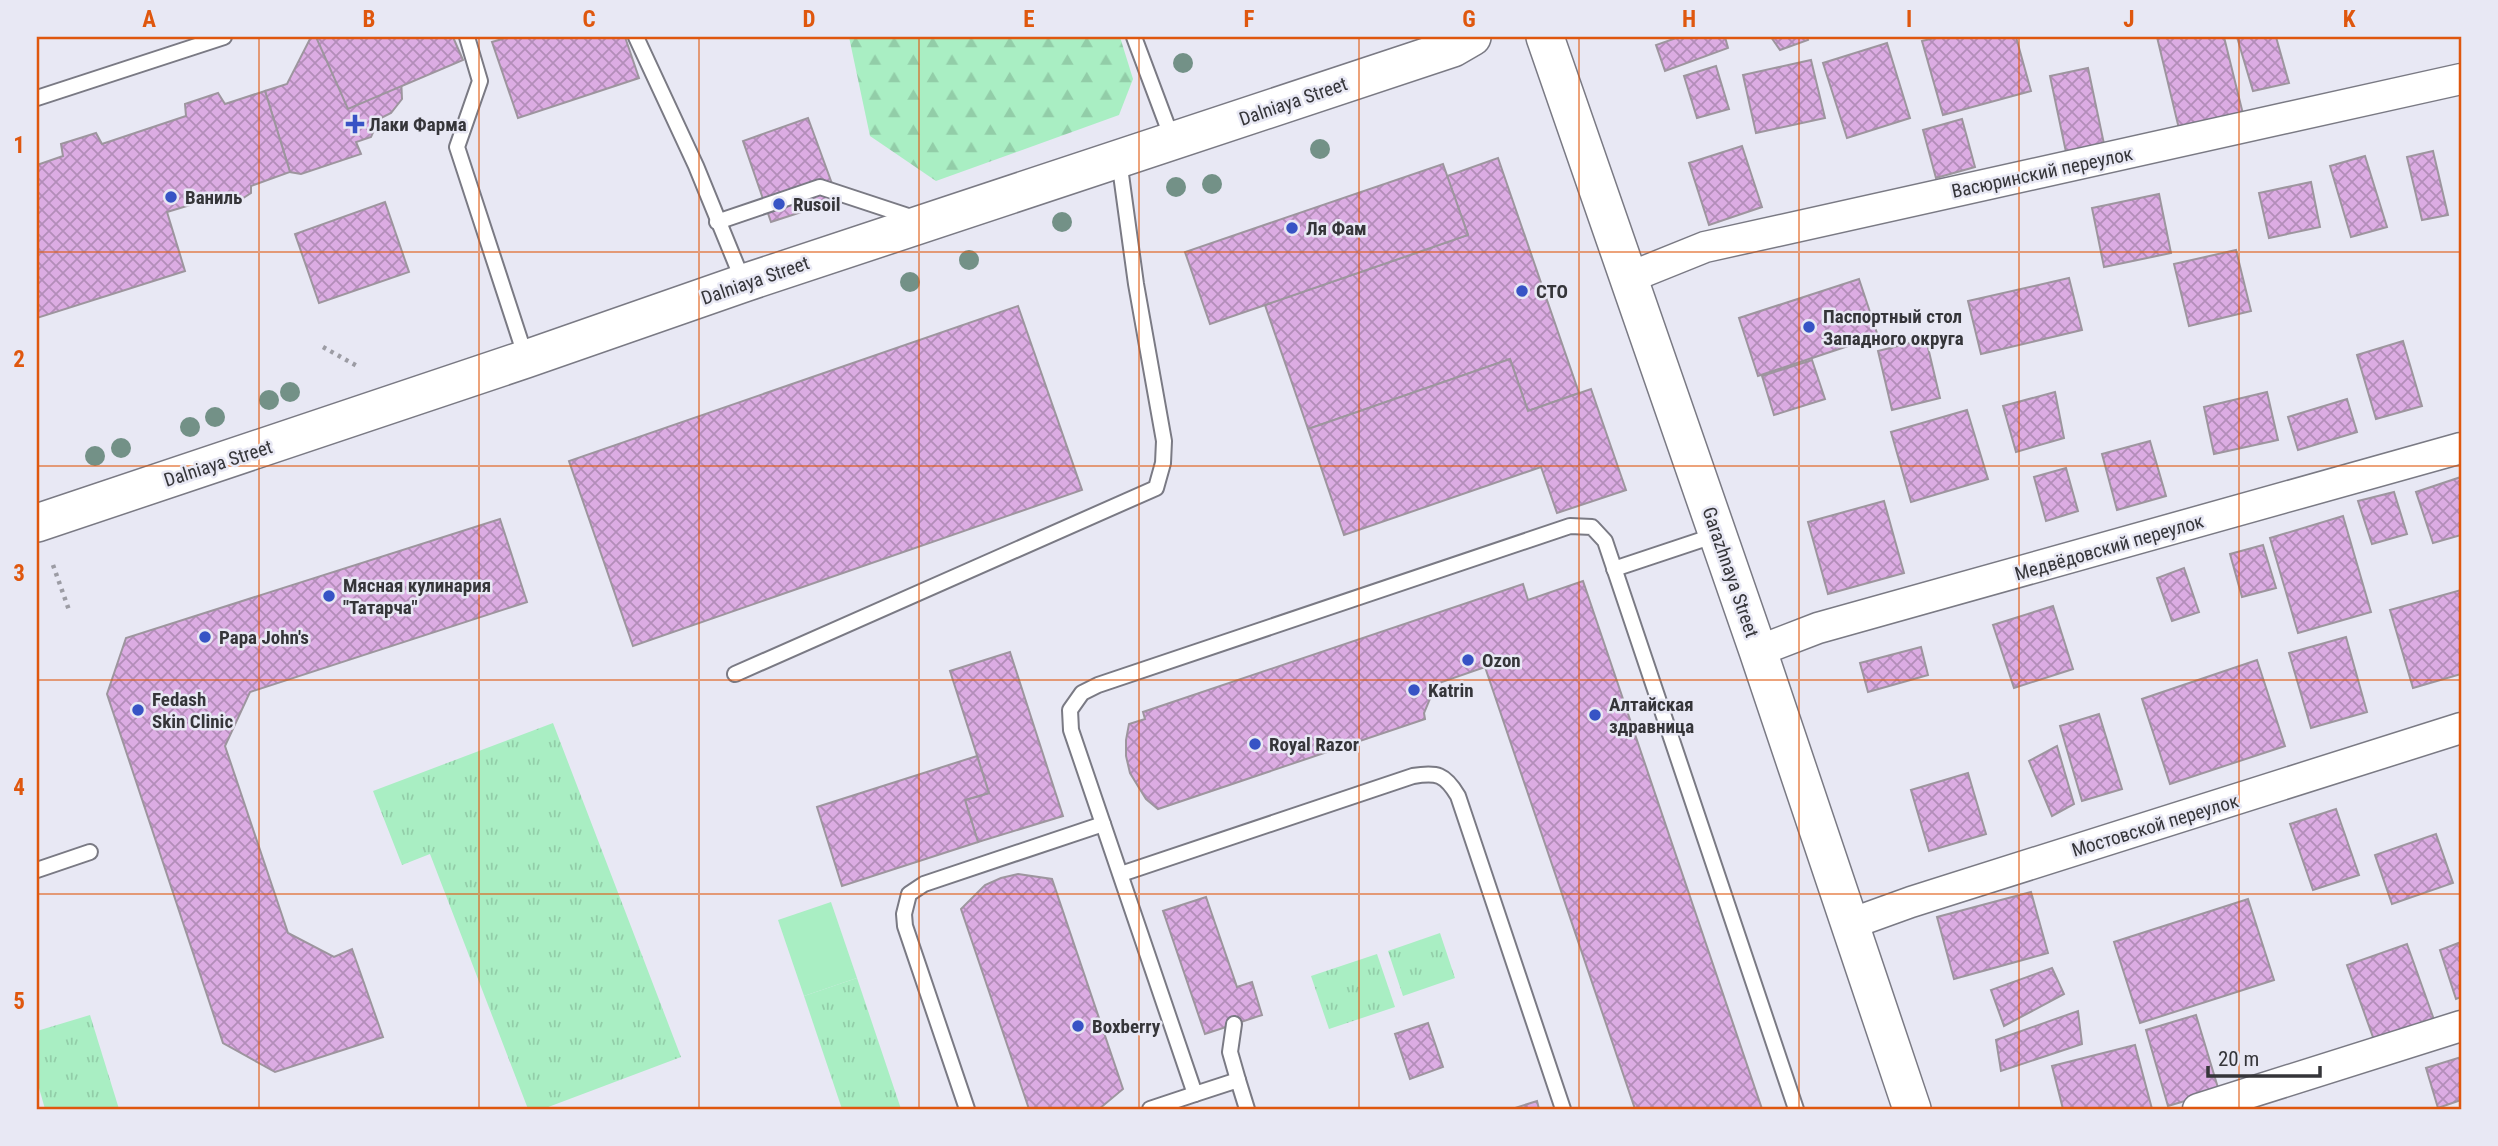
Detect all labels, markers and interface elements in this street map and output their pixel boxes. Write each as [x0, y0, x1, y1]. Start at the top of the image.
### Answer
text: A [142, 6, 156, 33]
text: B [363, 6, 375, 33]
text: C [582, 6, 596, 33]
text: D [803, 6, 816, 33]
text: E [1023, 6, 1035, 33]
text: F [1244, 6, 1255, 33]
text: G [1462, 6, 1476, 33]
text: H [1682, 6, 1696, 33]
text: I [1906, 6, 1912, 33]
text: J [2123, 6, 2135, 33]
text: K [2343, 6, 2356, 33]
street label: Dalniaya Street [1236, 72, 1350, 131]
place label: Лаки Фарма [369, 113, 467, 136]
marker: Лаки Фарма [347, 116, 363, 132]
text: 1 [13, 132, 25, 159]
street label: Васюринский переулок [1949, 142, 2135, 203]
place label: Ваниль [185, 186, 242, 209]
marker: Ваниль [163, 189, 179, 205]
place label: Rusoil [793, 193, 841, 216]
marker: Rusoil [771, 196, 787, 212]
place label: Ля Фам [1306, 217, 1367, 240]
marker: Ля Фам [1284, 220, 1300, 236]
street label: Dalniaya Street [698, 251, 812, 310]
place label: СТО [1536, 280, 1568, 303]
marker: СТО [1514, 283, 1530, 299]
place label: Паспортный стол Западного округа [1823, 305, 1964, 350]
marker: Паспортный стол Западного округа [1801, 319, 1817, 335]
text: 2 [13, 346, 25, 373]
street label: Dalniaya Street [161, 435, 275, 492]
street label: Garazhnaya Street [1697, 504, 1764, 640]
street label: Медвёдовский переулок [2012, 509, 2206, 585]
text: 3 [13, 560, 25, 587]
place label: Мясная кулинария "Татарча" [343, 574, 491, 619]
marker: Мясная кулинария "Татарча" [321, 588, 337, 604]
place label: Papa John's [219, 626, 309, 649]
marker: Papa John's [197, 629, 213, 645]
place label: Ozon [1482, 649, 1521, 672]
marker: Ozon [1460, 652, 1476, 668]
place label: Katrin [1428, 679, 1474, 702]
marker: Katrin [1406, 682, 1422, 698]
place label: Fedash Skin Clinic [152, 688, 233, 733]
place label: Алтайская здравница [1609, 693, 1694, 738]
marker: Fedash Skin Clinic [130, 702, 146, 718]
marker: Алтайская здравница [1587, 707, 1603, 723]
place label: Royal Razor [1269, 733, 1359, 756]
marker: Royal Razor [1247, 736, 1263, 752]
text: 4 [13, 774, 25, 801]
street label: Мостовской переулок [2069, 789, 2241, 862]
text: 5 [13, 988, 25, 1015]
place label: Boxberry [1092, 1015, 1161, 1038]
marker: Boxberry [1070, 1018, 1086, 1034]
scale bar [2208, 1034, 2320, 1078]
text: 20 m [2218, 1047, 2259, 1071]

